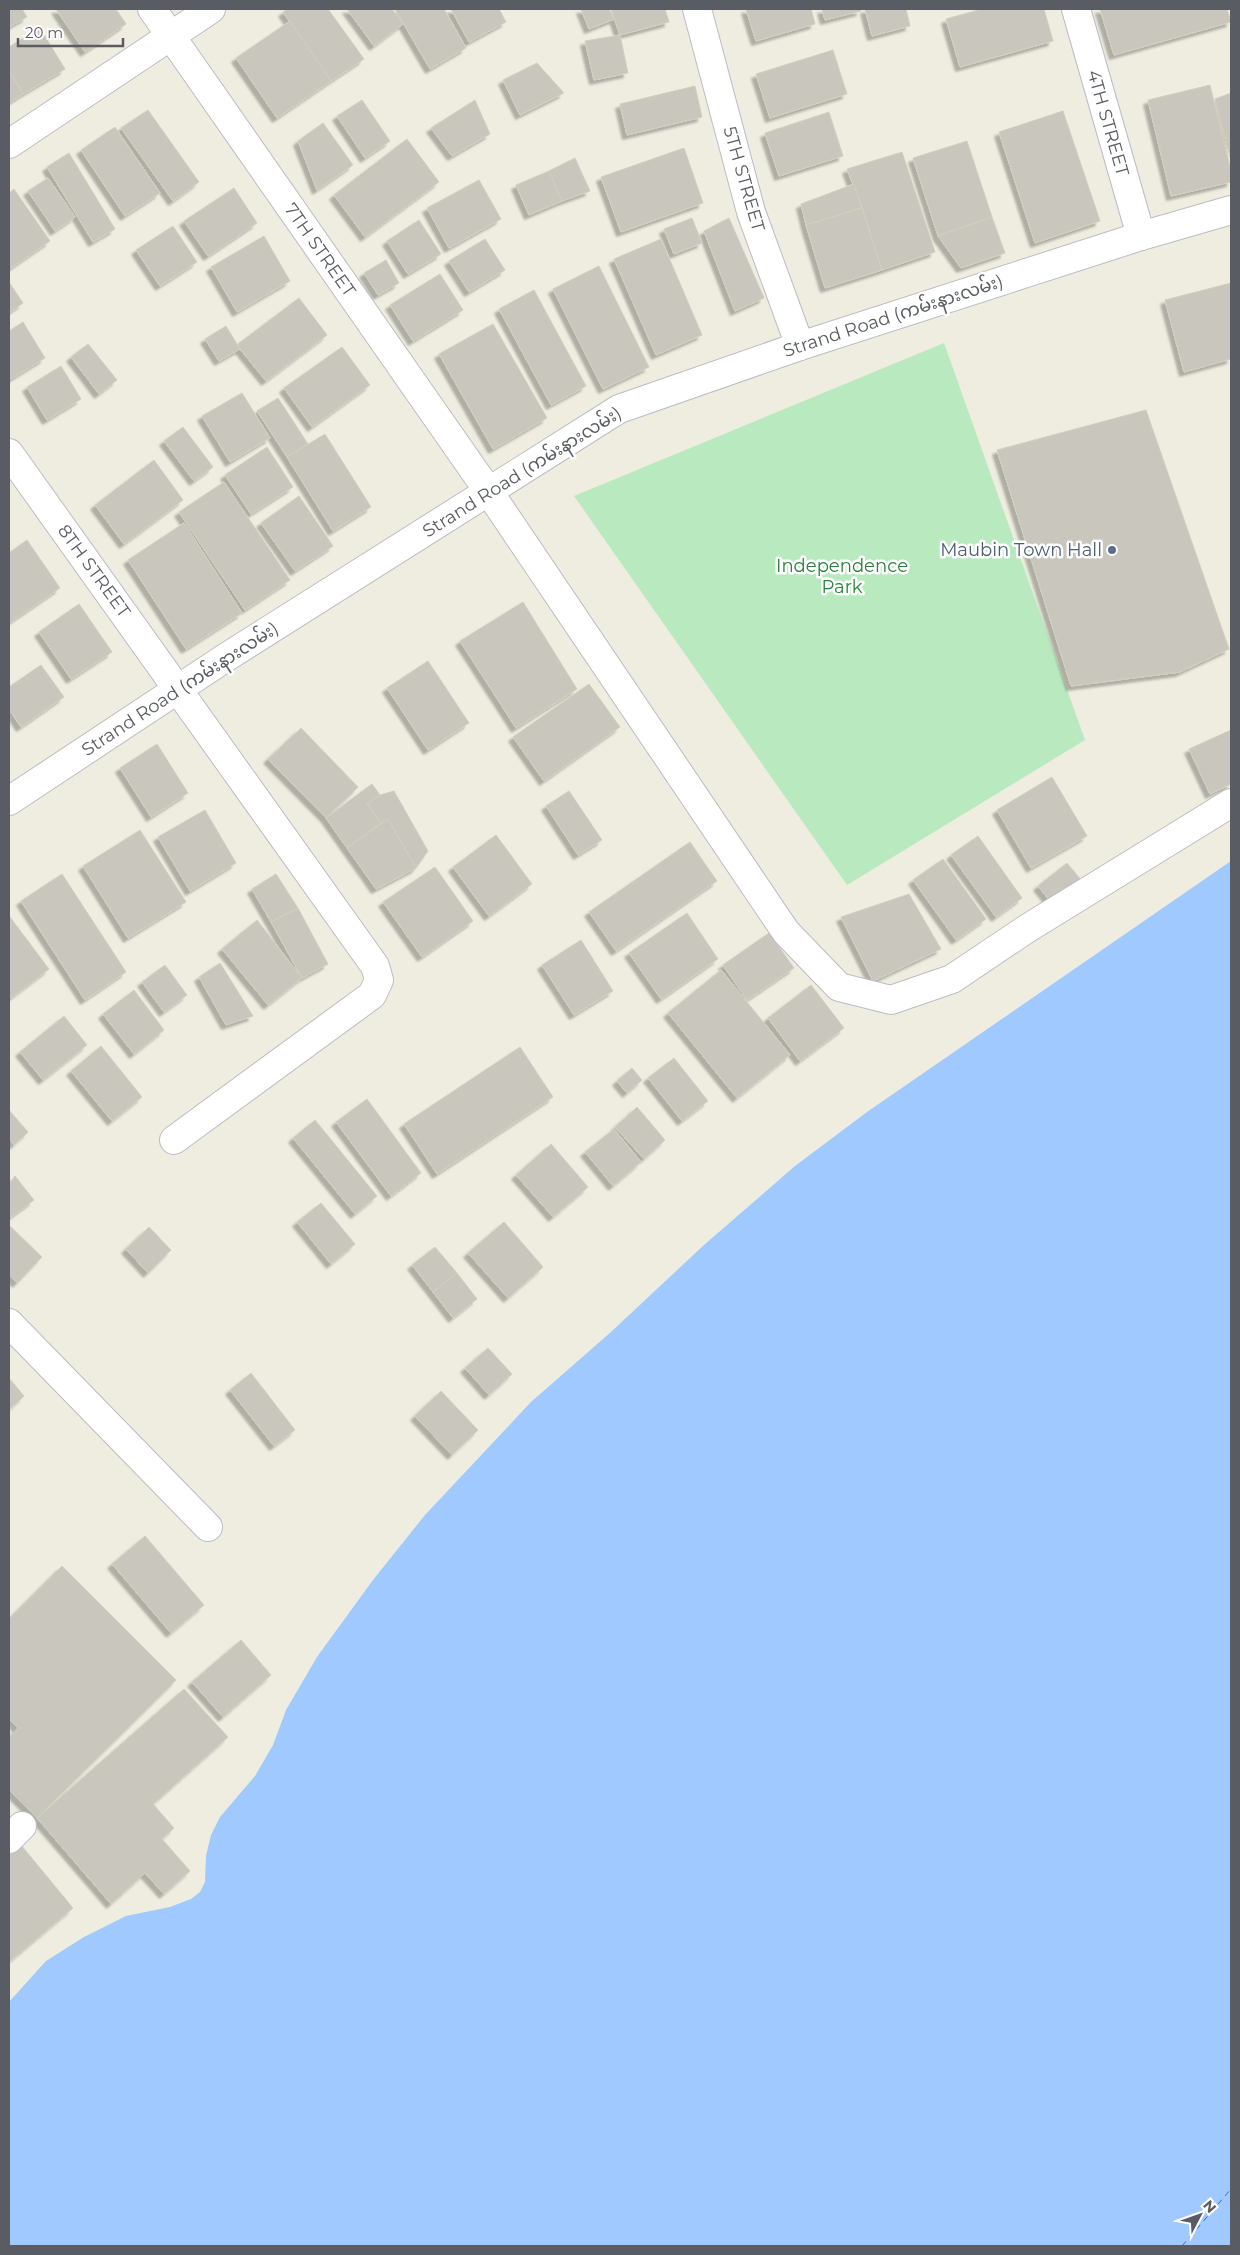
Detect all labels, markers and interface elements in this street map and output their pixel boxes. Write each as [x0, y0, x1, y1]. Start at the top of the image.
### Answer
scale bar [18, 15, 122, 47]
text: 20 m [25, 23, 63, 42]
street label: 4TH STREET [1082, 67, 1134, 179]
street label: 5TH STREET [718, 124, 770, 235]
street label: 7TH STREET [280, 199, 361, 301]
street label: Strand Road (ကမ်းနားလမ်း) [780, 268, 1007, 366]
street label: Strand Road (ကမ်းနားလမ်း) [418, 400, 628, 546]
street label: 8TH STREET [53, 520, 136, 622]
place label: Maubin Town Hall [940, 539, 1102, 561]
marker: Maubin Town Hall [1106, 544, 1118, 556]
park label: Independence Park [776, 555, 908, 598]
street label: Strand Road (ကမ်းနားလမ်း) [76, 615, 285, 764]
north arrow [1175, 2190, 1225, 2240]
text: N [1199, 2196, 1220, 2217]

